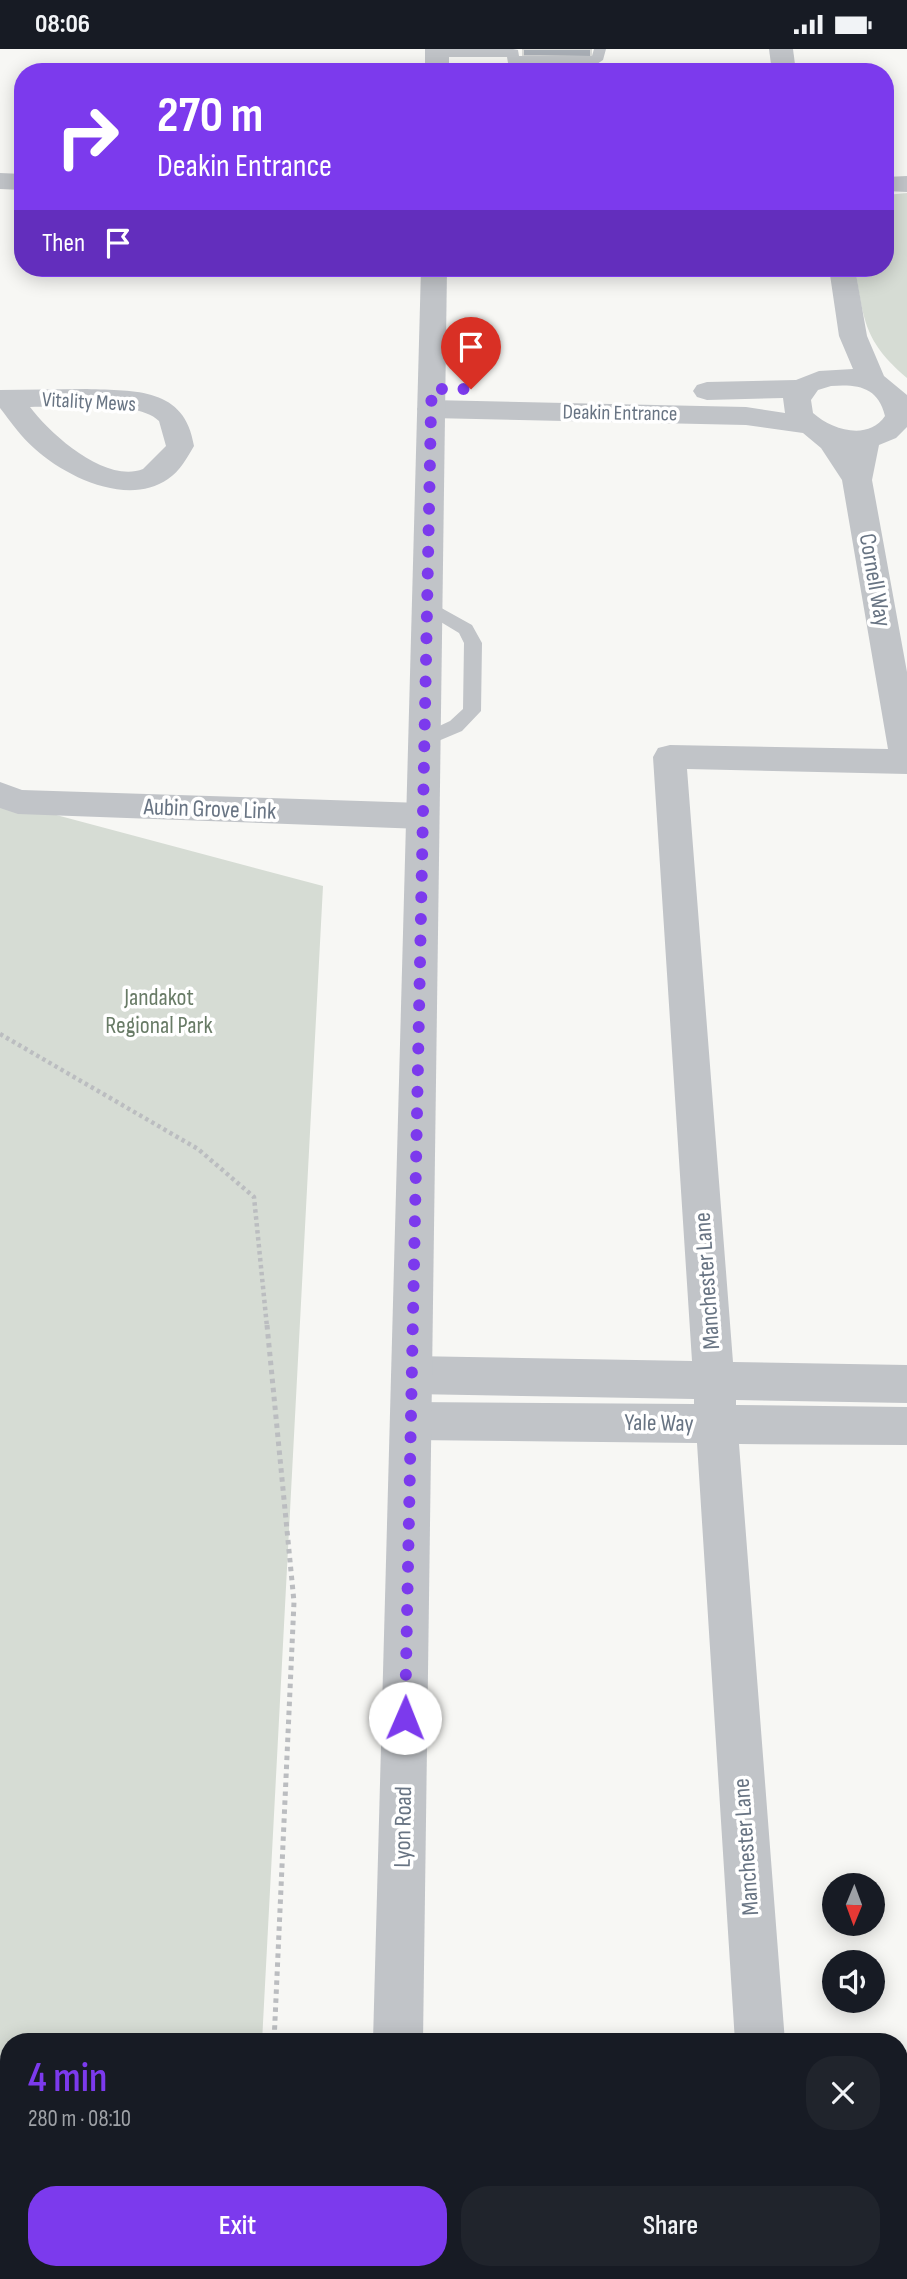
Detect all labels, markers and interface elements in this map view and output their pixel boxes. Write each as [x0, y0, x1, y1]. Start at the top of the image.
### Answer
text: 08:06 [35, 9, 90, 40]
text: 270 m [157, 87, 263, 146]
icon: right [42, 91, 133, 182]
text: Deakin Entrance [157, 147, 332, 186]
icon: arrive [99, 224, 137, 262]
text: Then [42, 228, 85, 259]
pin [441, 317, 501, 389]
icon: arrive [452, 328, 490, 366]
street label: Vitality Mews [41, 387, 137, 417]
street label: Deakin Entrance [562, 399, 678, 427]
street label: Cornell Way [853, 531, 897, 629]
street label: Aubin Grove Link [142, 792, 277, 826]
park label: Jandakot Regional Park [105, 983, 213, 1040]
street label: Manchester Lane [688, 1211, 726, 1351]
street label: Yale Way [624, 1408, 694, 1438]
position arrow [368, 1681, 442, 1755]
street label: Manchester Lane [727, 1777, 765, 1917]
street label: Lyon Road [388, 1786, 418, 1868]
north arrow [822, 1873, 886, 1935]
map controls [822, 1873, 885, 2013]
button: sound [822, 1950, 885, 2013]
text: 4 min [28, 2053, 107, 2104]
button: close [806, 2056, 880, 2130]
text: 280 m · 08:10 [28, 2105, 131, 2133]
button: Exit [28, 2186, 447, 2266]
button: Share [461, 2186, 880, 2266]

